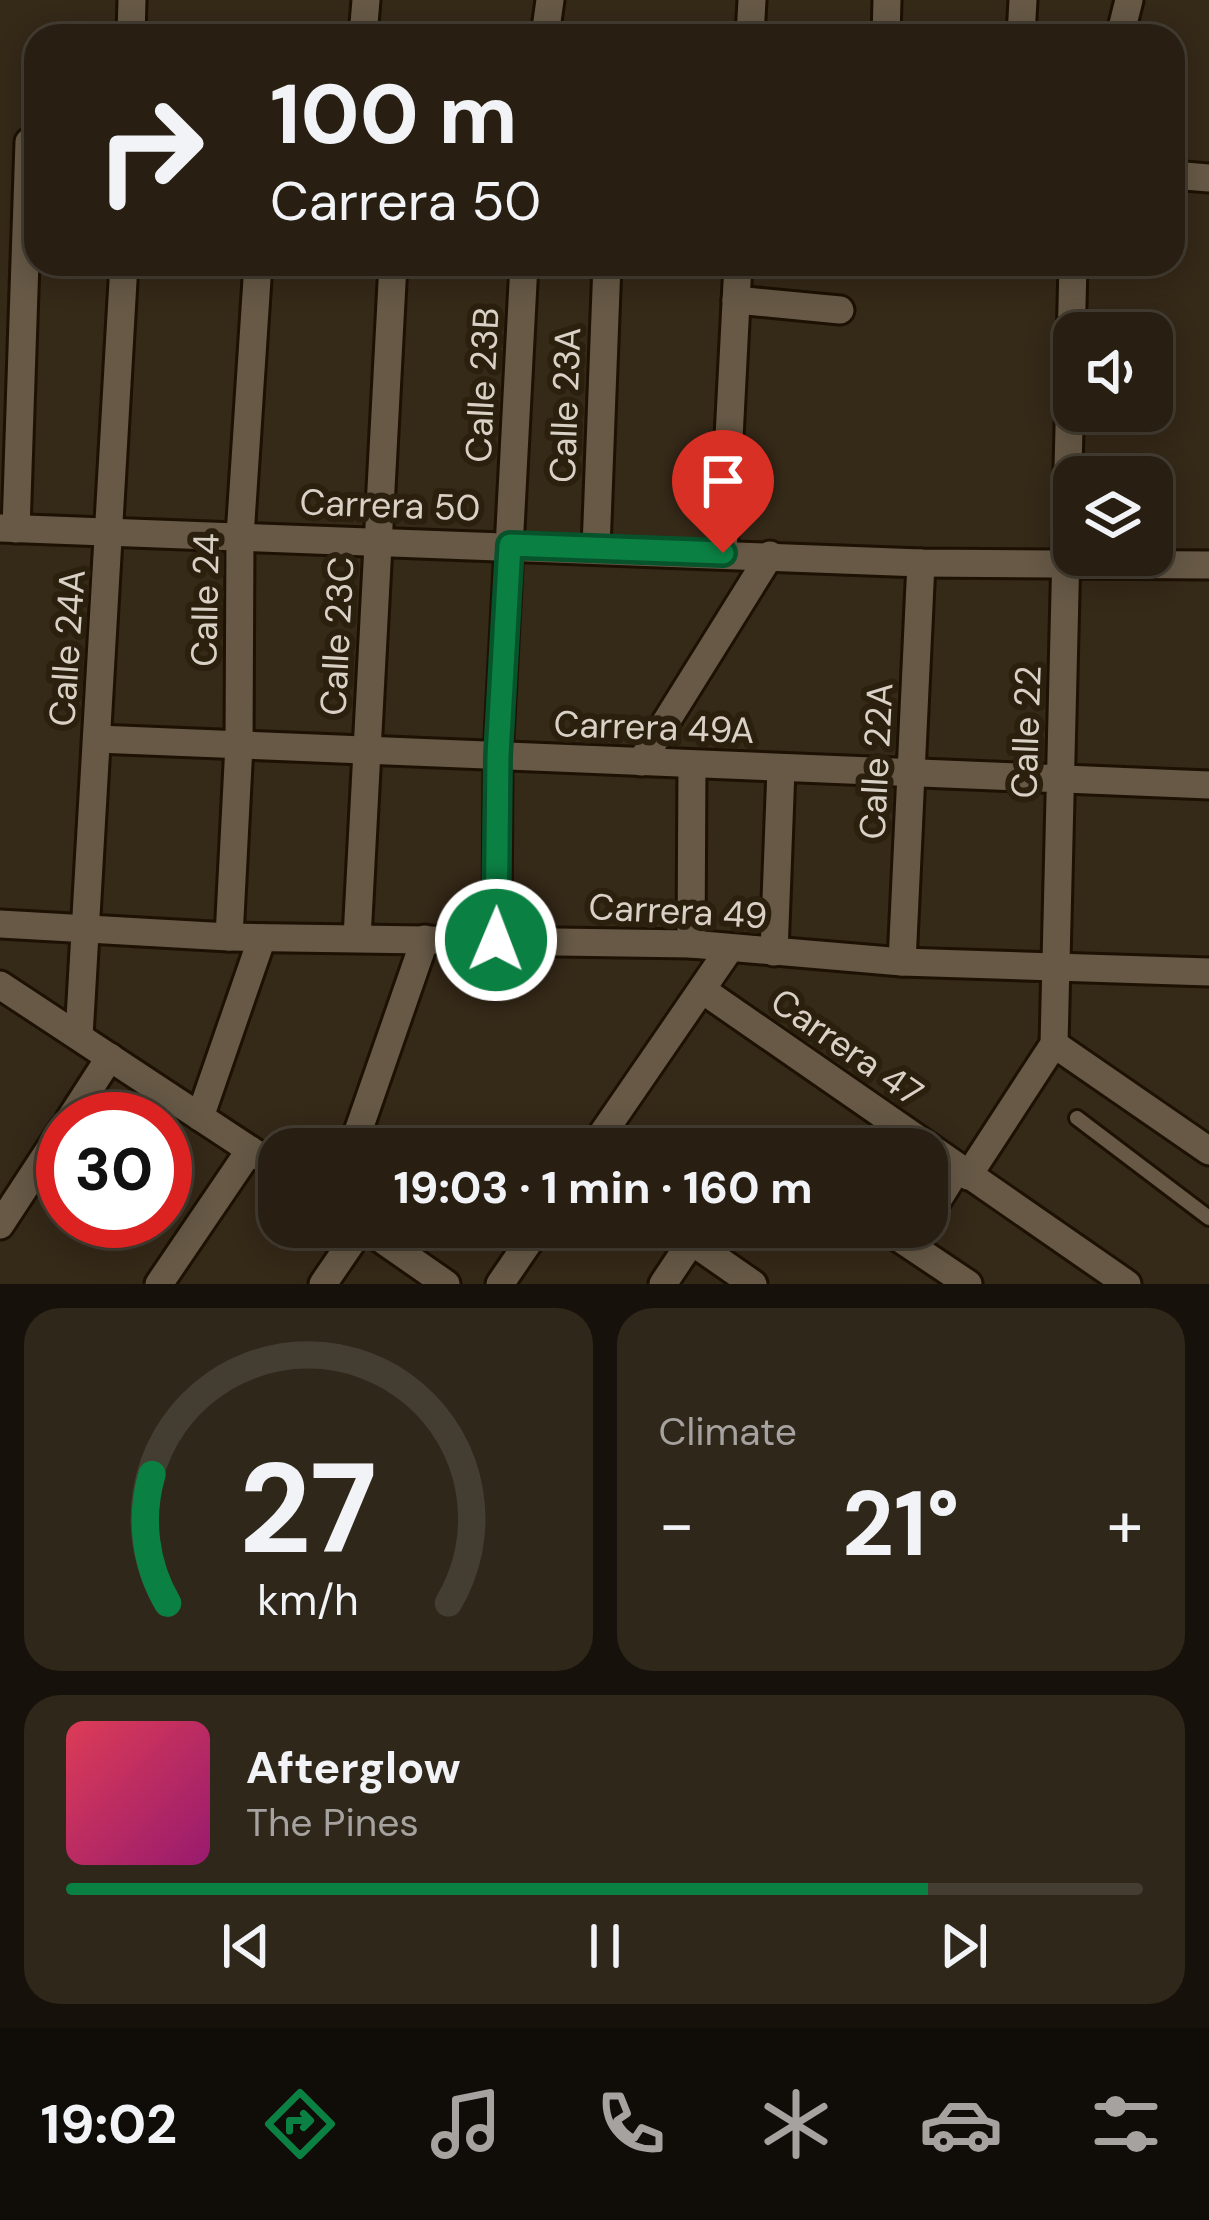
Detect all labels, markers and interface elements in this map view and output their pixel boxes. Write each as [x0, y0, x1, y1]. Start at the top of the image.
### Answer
text: 100 m [270, 60, 518, 169]
icon: right [72, 72, 228, 228]
text: Carrera 50 [270, 166, 541, 237]
street label: Calle 23B [454, 306, 510, 464]
map controls [1053, 312, 1173, 576]
button: sound [1053, 312, 1173, 432]
street label: Calle 23A [539, 326, 591, 484]
pin [672, 430, 774, 553]
icon: arrive [690, 448, 756, 514]
button: layers [1053, 456, 1173, 576]
street label: Carrera 50 [299, 478, 481, 532]
street label: Calle 24 [180, 533, 230, 667]
street label: Calle 23C [309, 555, 365, 717]
street label: Calle 24A [38, 568, 96, 728]
street label: Calle 22 [1000, 665, 1052, 799]
street label: Calle 22A [848, 681, 904, 841]
street label: Carrera 49A [553, 700, 755, 754]
position arrow [433, 877, 559, 1003]
street label: Carrera 49 [588, 883, 768, 939]
street label: Carrera 47 [762, 977, 932, 1117]
speed limit sign: 30 [36, 1092, 192, 1248]
text: 19:03 · 1 min · 160 m [393, 1158, 813, 1217]
text: Climate [659, 1406, 797, 1457]
text: 27 [239, 1428, 377, 1591]
text: 21° [842, 1466, 959, 1583]
text: − [659, 1482, 695, 1567]
text: + [1107, 1482, 1143, 1567]
text: km/h [258, 1571, 359, 1627]
text: Afterglow [246, 1738, 461, 1797]
text: The Pines [246, 1797, 419, 1848]
icon: previous [213, 1913, 279, 1979]
icon: pause [572, 1913, 638, 1979]
icon: next [931, 1913, 997, 1979]
icon: directions [258, 2082, 342, 2166]
icon: music [424, 2082, 508, 2166]
icon: phone [589, 2082, 673, 2166]
icon: climate [754, 2082, 838, 2166]
icon: car [919, 2082, 1003, 2166]
icon: filters [1084, 2082, 1168, 2166]
text: 19:02 [41, 2089, 177, 2160]

